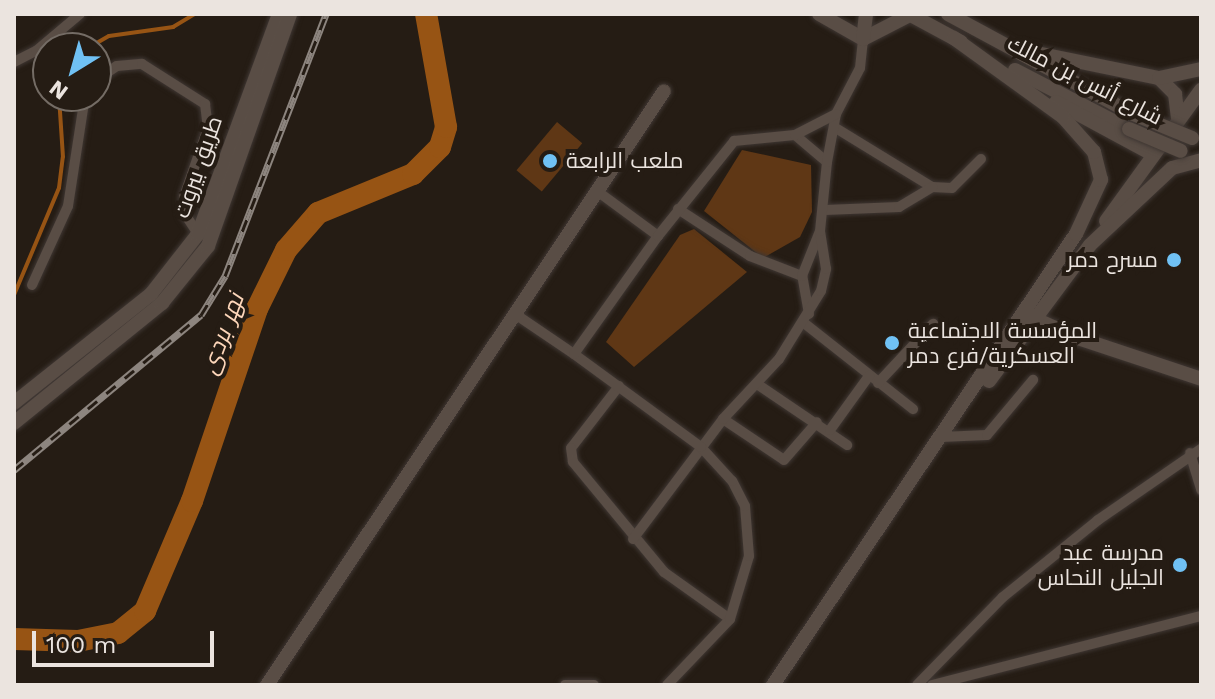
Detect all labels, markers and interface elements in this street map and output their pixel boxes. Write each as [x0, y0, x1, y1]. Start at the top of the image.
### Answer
street label: شارع أنس بن مالك [1003, 30, 1167, 130]
north arrow [32, 32, 112, 112]
text: N [44, 75, 72, 105]
street label: طريق بيروت [168, 113, 228, 221]
place label: ملعب الرابعة [566, 148, 683, 174]
marker: ملعب الرابعة [541, 152, 559, 170]
place label: مسرح دمر [1067, 247, 1158, 273]
marker: مسرح دمر [1165, 251, 1183, 269]
water label: نهر بردى [195, 290, 251, 378]
place label: المؤسسة الاجتماعية العسكرية/فرع دمر [908, 317, 1097, 368]
marker: المؤسسة الاجتماعية العسكرية/فرع دمر [883, 334, 901, 352]
place label: مدرسة عبد الجليل النحاس [1038, 539, 1164, 590]
marker: مدرسة عبد الجليل النحاس [1171, 556, 1189, 574]
scale bar [36, 615, 218, 665]
text: 100 m [46, 631, 116, 659]

